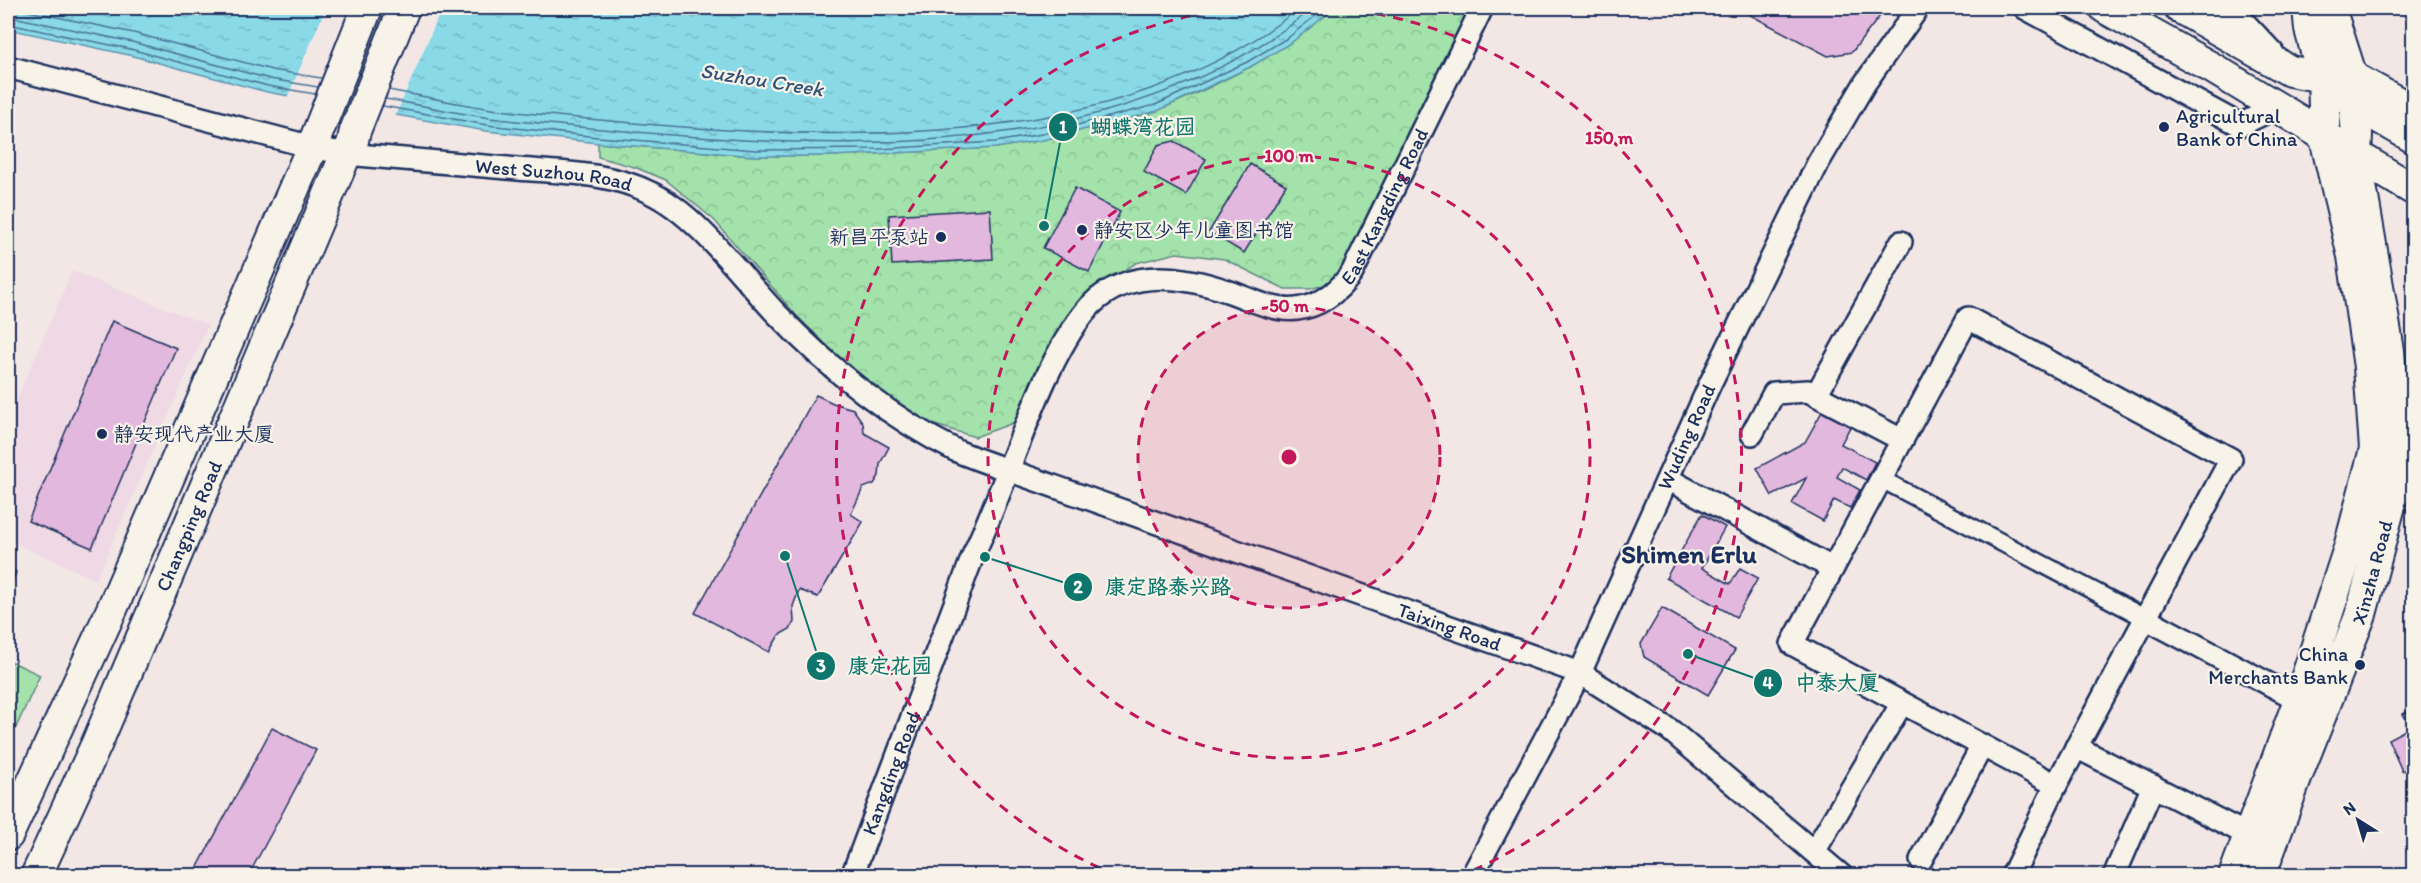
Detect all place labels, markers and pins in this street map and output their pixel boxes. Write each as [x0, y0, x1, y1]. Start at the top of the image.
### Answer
place label: Agricultural Bank of China [2176, 104, 2298, 151]
callout: 蝴蝶湾花园 [1048, 107, 1207, 146]
marker: Agricultural Bank of China [2157, 120, 2171, 134]
place label: 静安区少年儿童图书馆 [1094, 218, 1294, 242]
marker: 静安区少年儿童图书馆 [1075, 223, 1089, 237]
place label: 新昌平泵站 [829, 225, 929, 249]
marker: 新昌平泵站 [934, 230, 948, 244]
place label: 静安现代产业大厦 [114, 422, 274, 446]
marker: 静安现代产业大厦 [95, 427, 109, 441]
centre of rings [1279, 447, 1299, 467]
callout: 康定路泰兴路 [1063, 567, 1243, 606]
place label: China Merchants Bank [2208, 642, 2348, 689]
callout: 康定花园 [806, 646, 944, 685]
marker: China Merchants Bank [2353, 658, 2367, 672]
callout: 中泰大厦 [1753, 663, 1891, 702]

